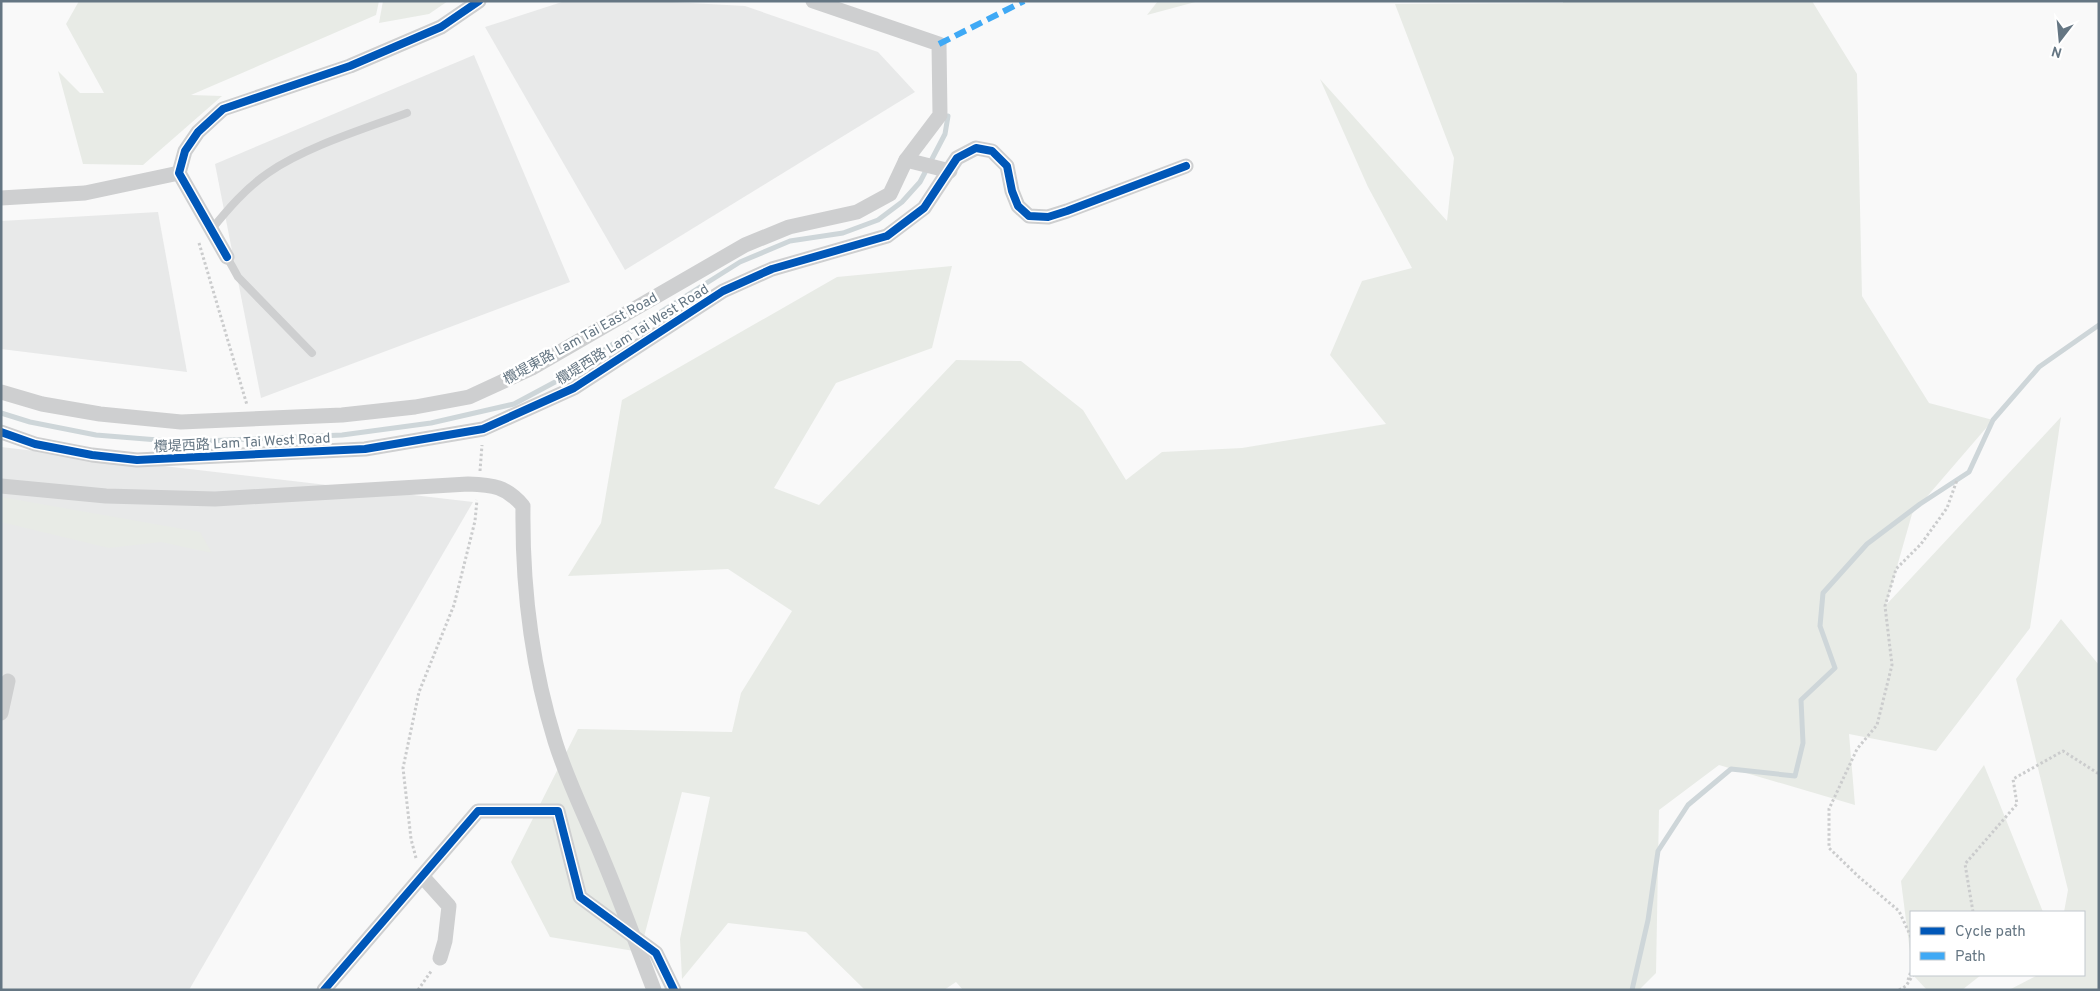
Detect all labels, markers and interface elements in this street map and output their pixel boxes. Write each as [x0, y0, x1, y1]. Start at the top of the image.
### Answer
north arrow [2035, 15, 2085, 65]
text: N [2050, 41, 2064, 61]
street label: 欖堤西路 Lam Tai West Road [553, 281, 712, 389]
street label: 欖堤東路 Lam Tai East Road [501, 290, 661, 389]
street label: 欖堤西路 Lam Tai West Road [153, 430, 331, 457]
legend [1910, 911, 2085, 976]
text: Cycle path [1955, 923, 2026, 942]
text: Path [1955, 948, 1986, 967]

